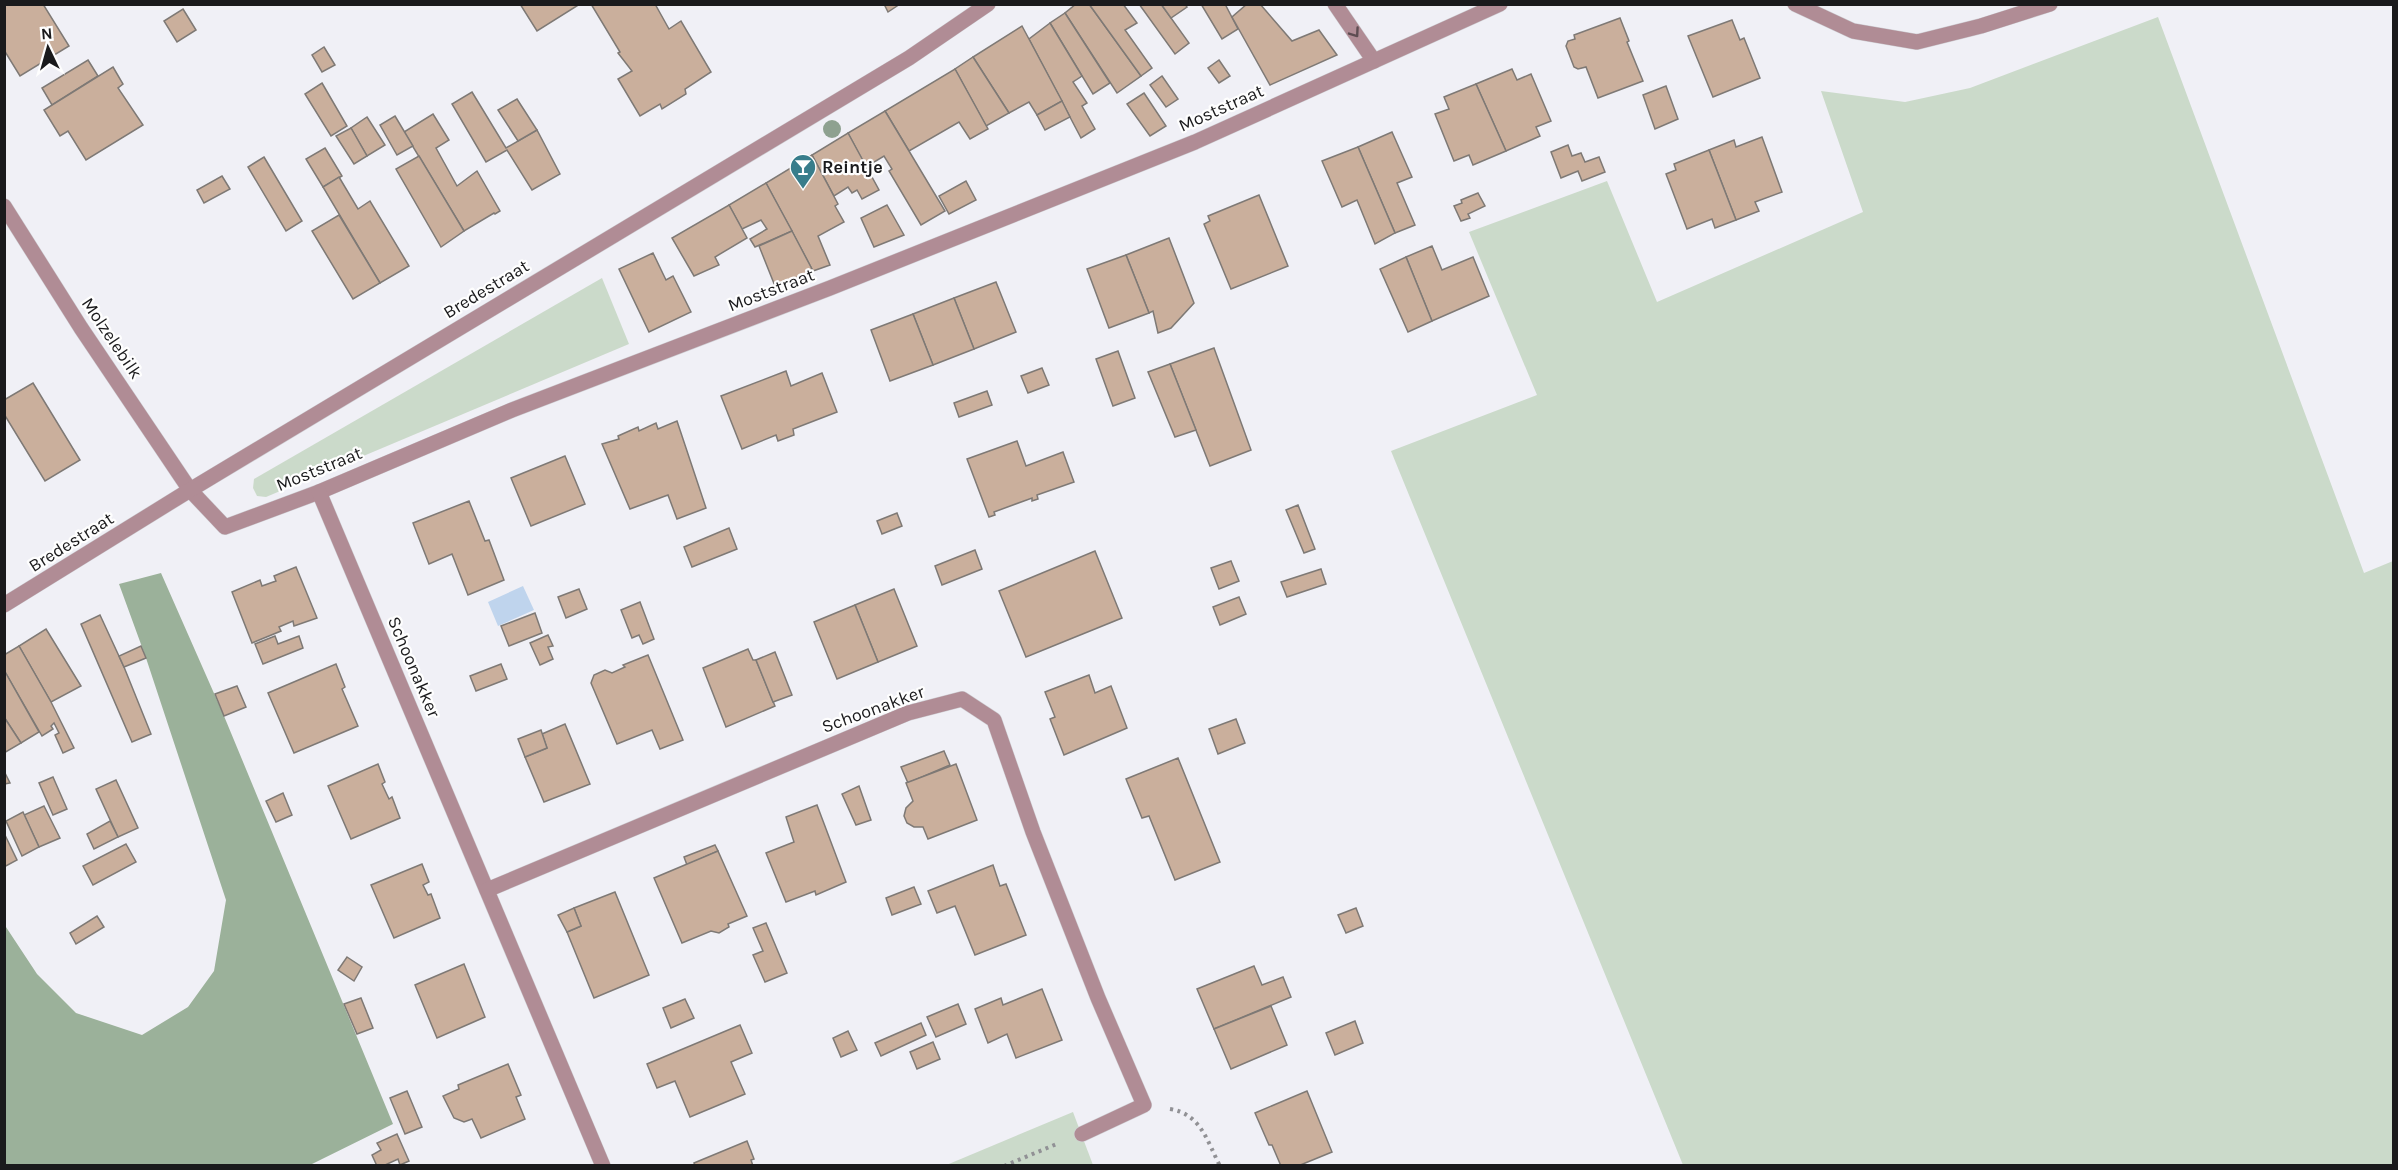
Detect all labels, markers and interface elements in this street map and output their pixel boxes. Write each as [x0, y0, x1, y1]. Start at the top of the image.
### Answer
north arrow [18, 18, 78, 78]
text: N [40, 24, 53, 44]
one-way arrow [1348, 26, 1359, 37]
street label: Moststraat [1175, 79, 1267, 136]
bar icon: Reintje [788, 152, 818, 190]
place label: Reintje [822, 156, 883, 178]
street label: Bredestraat [439, 255, 533, 323]
street label: Moststraat [725, 263, 817, 317]
street label: Molzelebilk [77, 293, 147, 383]
street label: Moststraat [273, 442, 365, 496]
street label: Bredestraat [24, 507, 118, 577]
street label: Schoonakker [383, 613, 445, 721]
street label: Schoonakker [819, 680, 928, 738]

